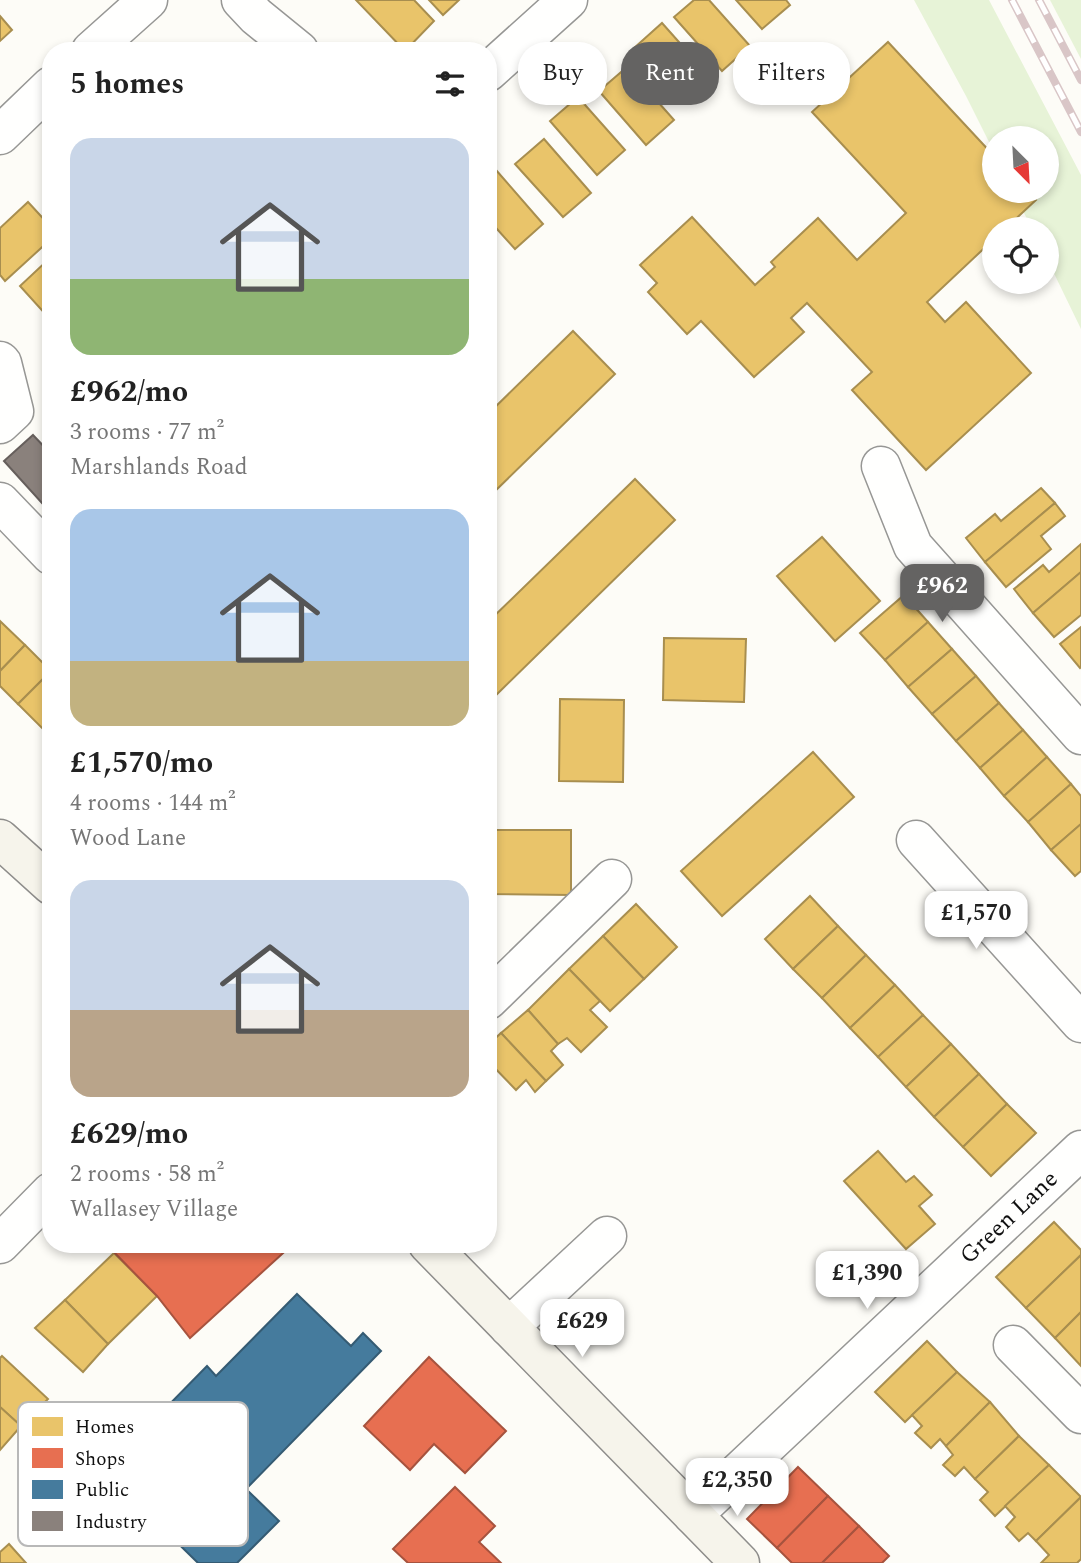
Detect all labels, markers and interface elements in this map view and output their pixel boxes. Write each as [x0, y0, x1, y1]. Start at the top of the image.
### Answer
chip: Buy [518, 42, 607, 105]
chip: Rent [621, 42, 719, 105]
chip: Filters [733, 42, 850, 105]
text: 5 homes [70, 61, 184, 107]
icon: filters [431, 65, 469, 103]
north arrow [982, 126, 1059, 203]
map controls [982, 126, 1059, 294]
icon: home [207, 184, 333, 310]
button: locate [982, 217, 1059, 294]
text: £962/mo [70, 369, 188, 415]
text: 3 rooms · 77 m² [70, 415, 224, 450]
text: Marshlands Road [70, 450, 248, 485]
icon: home [207, 555, 333, 681]
pin: £962 [901, 564, 983, 624]
text: £962 [916, 569, 968, 604]
text: £1,570/mo [70, 740, 213, 786]
text: 4 rooms · 144 m² [70, 786, 236, 821]
text: Wood Lane [70, 821, 186, 856]
pin: £1,570 [919, 892, 1033, 951]
text: £1,570 [941, 896, 1011, 931]
icon: home [207, 926, 333, 1052]
text: £629/mo [70, 1111, 188, 1157]
text: 2 rooms · 58 m² [70, 1157, 224, 1192]
street label: Green Lane [952, 1162, 1066, 1273]
text: Wallasey Village [70, 1192, 238, 1227]
pin: £1,390 [810, 1252, 924, 1311]
text: £1,390 [832, 1256, 902, 1291]
pin: £629 [541, 1300, 623, 1359]
text: £629 [556, 1304, 608, 1339]
legend [18, 1402, 248, 1546]
text: Homes [75, 1413, 134, 1442]
text: Shops [75, 1445, 125, 1474]
pin: £2,350 [680, 1458, 794, 1518]
text: £2,350 [702, 1463, 772, 1498]
text: Public [75, 1476, 129, 1505]
text: Industry [75, 1508, 147, 1537]

